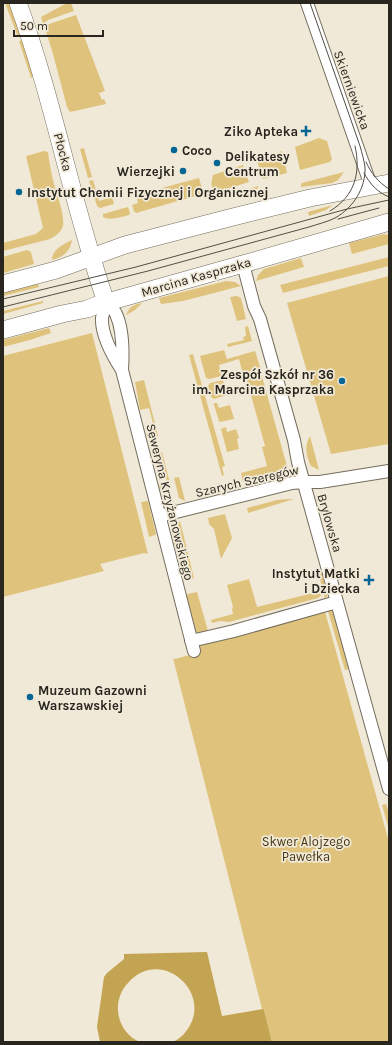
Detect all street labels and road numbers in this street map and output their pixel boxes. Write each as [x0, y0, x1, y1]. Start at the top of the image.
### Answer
street label: Skierniewicka [331, 48, 373, 132]
street label: Płocka [51, 131, 75, 173]
street label: Marcina Kasprzaka [139, 254, 253, 300]
street label: Seweryna Krzyżanowskiego [143, 422, 197, 582]
street label: Szarych Szeregów [194, 462, 301, 500]
street label: Brylowska [314, 492, 346, 554]

